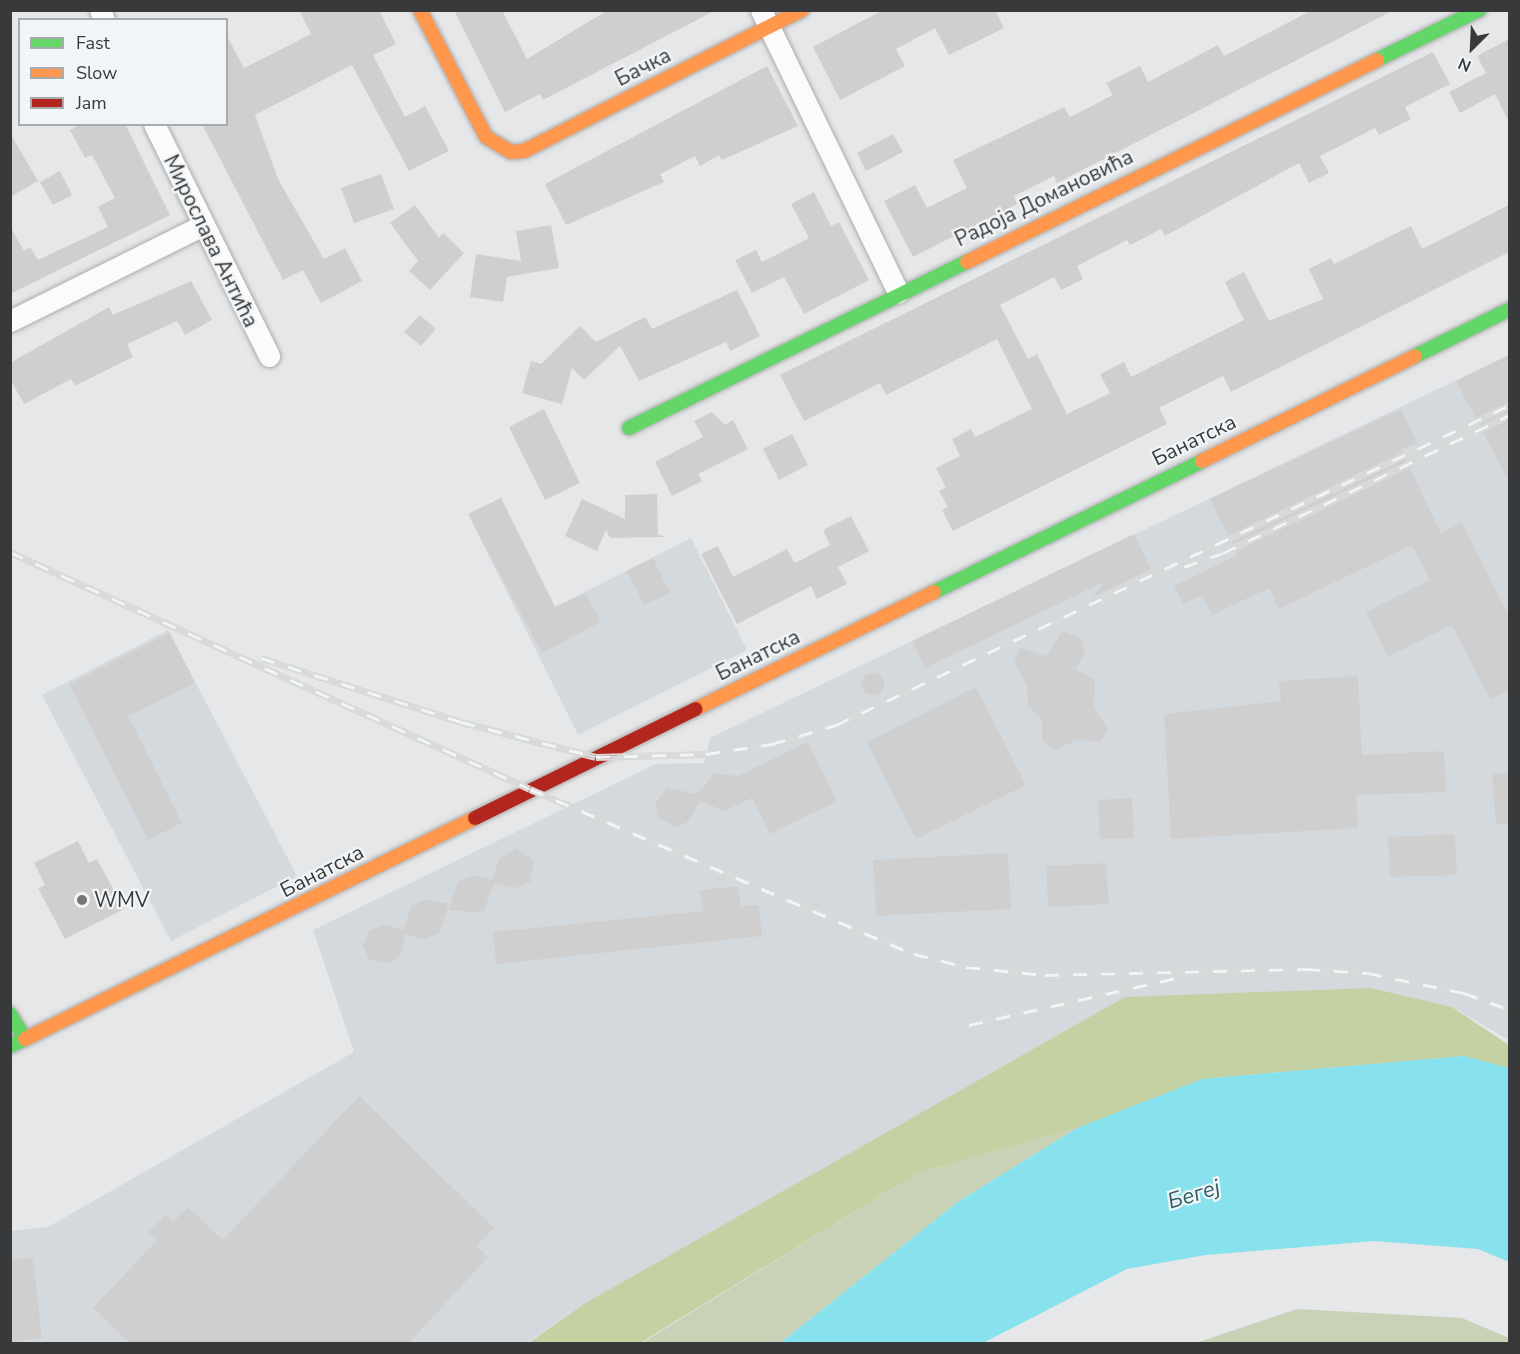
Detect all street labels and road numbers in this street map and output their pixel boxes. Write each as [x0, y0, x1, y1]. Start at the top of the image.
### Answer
street label: Бачка [611, 42, 675, 92]
street label: Радоја Домановића [951, 144, 1137, 252]
street label: Мирослава Антића [158, 151, 264, 331]
street label: Банатска [1148, 409, 1240, 471]
street label: Банатска [712, 624, 804, 686]
street label: Банатска [276, 839, 368, 903]

